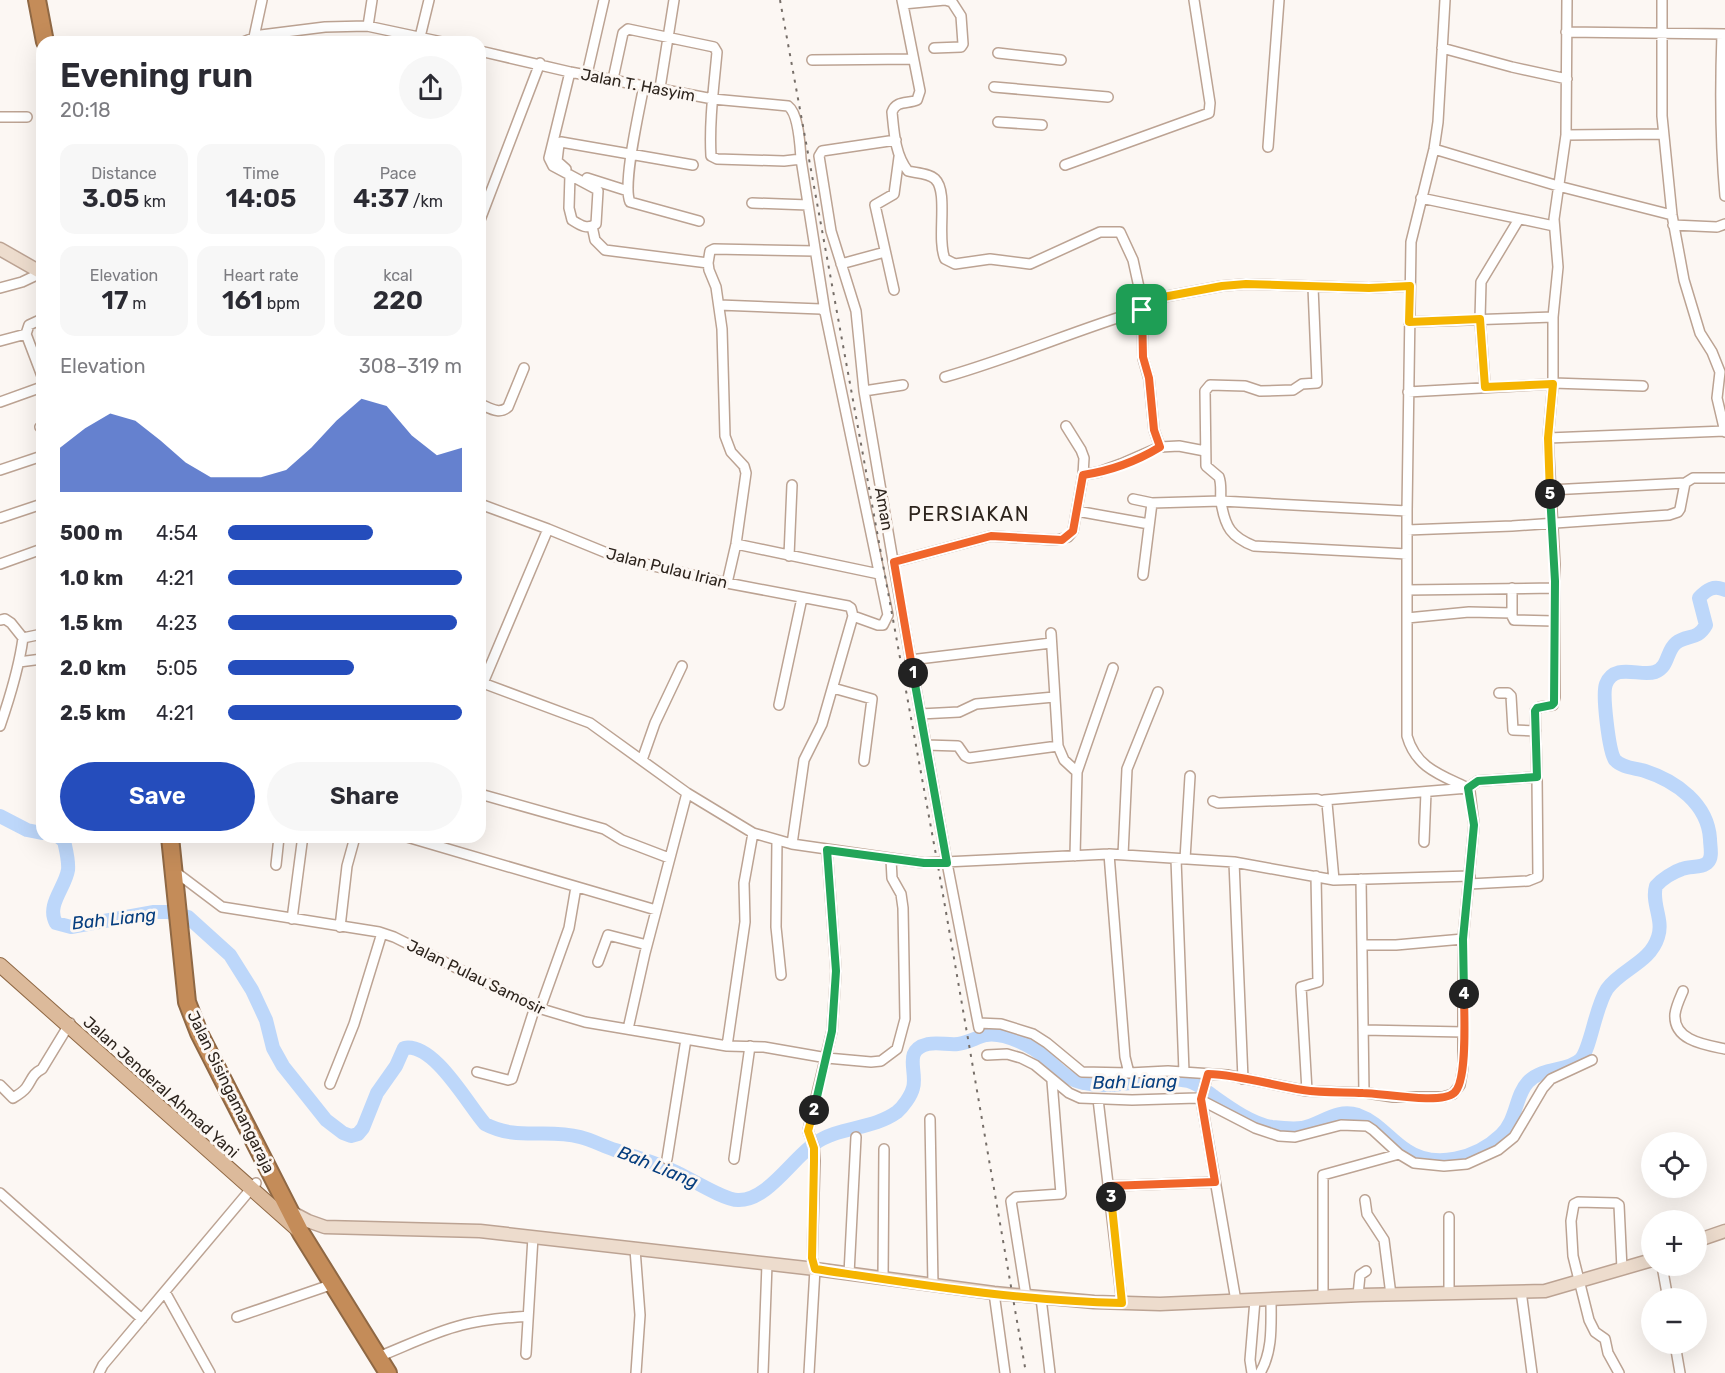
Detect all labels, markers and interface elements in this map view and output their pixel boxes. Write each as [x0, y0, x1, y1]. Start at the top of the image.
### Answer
text: Evening run [60, 56, 253, 95]
button: share [399, 56, 462, 119]
street label: Jalan T. Hasyim [579, 65, 697, 105]
text: 20:18 [60, 98, 111, 122]
text: Distance [91, 164, 157, 183]
text: Time [243, 164, 279, 183]
text: Pace [380, 164, 416, 183]
text: 3.05 [82, 183, 140, 214]
text: 14:05 [226, 183, 296, 214]
text: 4:37 [353, 183, 409, 214]
text: km [140, 192, 166, 211]
text: /km [409, 192, 443, 211]
text: Elevation [90, 266, 158, 285]
text: Heart rate [223, 266, 299, 285]
text: kcal [383, 266, 413, 285]
pin [1116, 284, 1167, 335]
text: 17 [101, 285, 128, 316]
text: 161 [222, 285, 263, 316]
text: 220 [373, 285, 423, 316]
icon: arrive [1125, 293, 1158, 326]
text: m [128, 294, 147, 313]
text: bpm [263, 294, 300, 313]
text: Elevation [60, 354, 146, 378]
text: 308–319 m [359, 354, 462, 378]
pin: 5 [1535, 479, 1565, 509]
text: 5 [1545, 484, 1555, 503]
street label: Aman [871, 486, 897, 532]
district label: PERSIAKAN [908, 502, 1030, 526]
text: 500 m [60, 521, 123, 545]
text: 4:54 [156, 521, 198, 545]
street label: Jalan Pulau Irian [604, 544, 730, 592]
text: 1.0 km [60, 566, 123, 590]
text: 4:21 [156, 566, 194, 590]
text: 1.5 km [60, 611, 123, 635]
text: 4:23 [156, 611, 197, 635]
text: 2.0 km [60, 656, 126, 680]
text: 5:05 [156, 656, 198, 680]
pin: 1 [898, 658, 928, 688]
text: 1 [909, 663, 917, 682]
text: 2.5 km [60, 701, 126, 725]
text: 4:21 [156, 701, 194, 725]
button: Save [60, 762, 255, 831]
button: Share [267, 762, 462, 831]
water label: Bah Liang [71, 904, 158, 934]
street label: Jalan Pulau Samosir [404, 935, 548, 1019]
pin: 4 [1449, 979, 1479, 1009]
text: 4 [1459, 984, 1469, 1003]
street label: Jalan Sisingamangaraja [183, 1008, 279, 1176]
street label: Jalan Jenderal Ahmad Yani [79, 1012, 243, 1162]
water label: Bah Liang [1092, 1070, 1178, 1094]
pin: 2 [799, 1095, 829, 1125]
text: 2 [809, 1100, 819, 1119]
map controls [1641, 1132, 1707, 1354]
button: locate [1641, 1132, 1707, 1198]
water label: Bah Liang [615, 1141, 702, 1193]
pin: 3 [1096, 1182, 1126, 1212]
text: 3 [1106, 1187, 1116, 1206]
button: + [1641, 1210, 1707, 1276]
button: − [1641, 1288, 1707, 1354]

